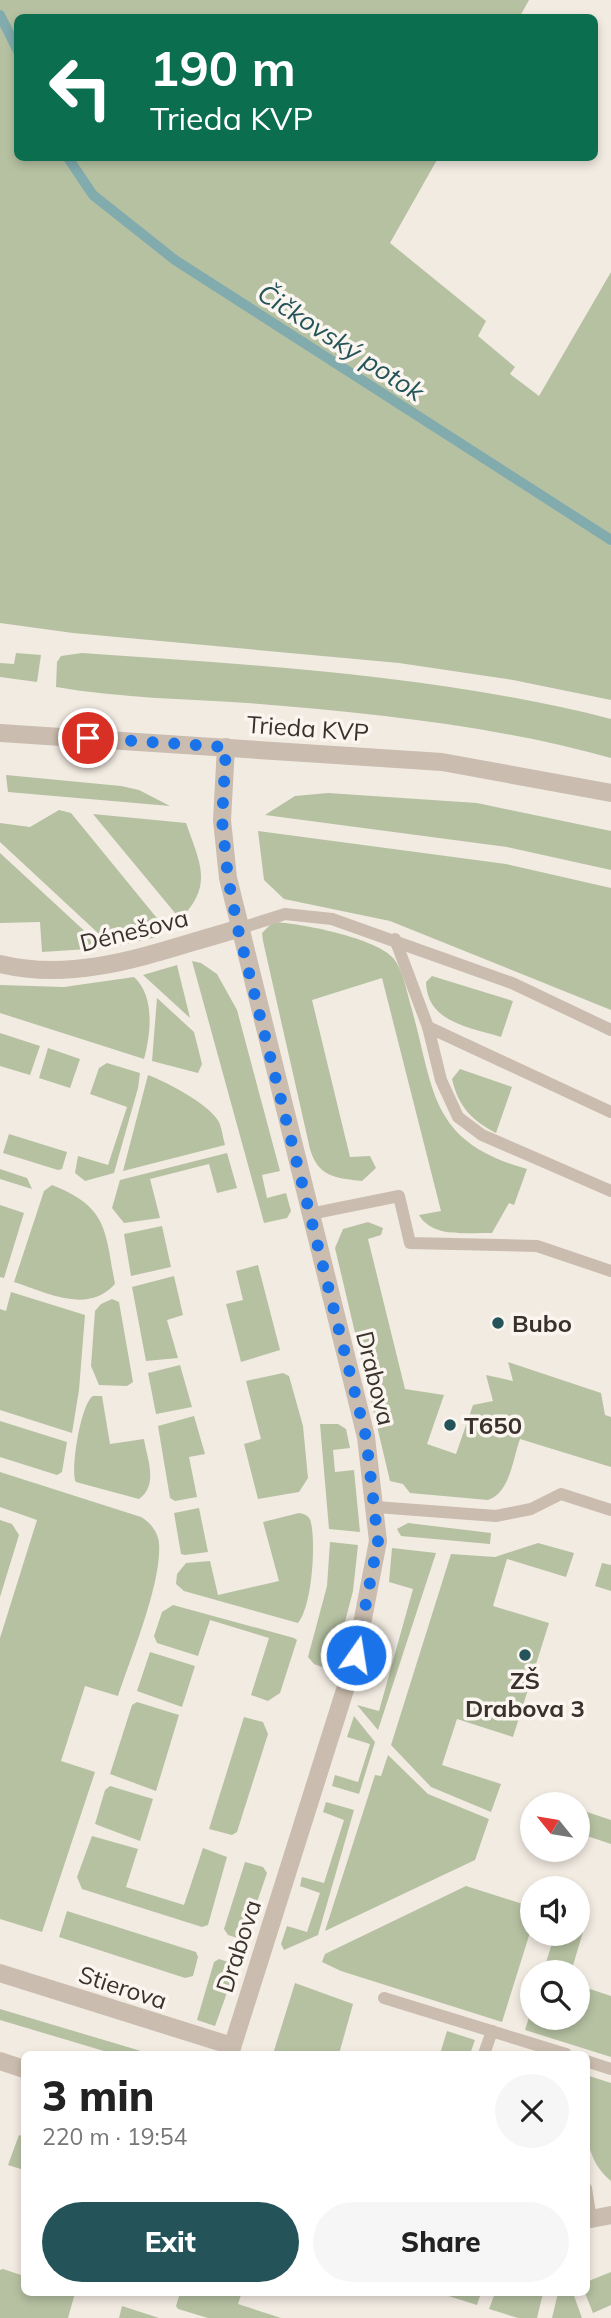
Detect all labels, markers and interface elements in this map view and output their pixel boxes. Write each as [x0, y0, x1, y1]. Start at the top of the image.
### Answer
text: 190 m [150, 37, 296, 98]
icon: left [35, 42, 126, 133]
text: Trieda KVP [150, 98, 313, 138]
water label: Čičkovský potok [251, 276, 431, 408]
pin [58, 708, 118, 768]
street label: Trieda KVP [246, 709, 370, 747]
icon: arrive [69, 719, 107, 757]
street label: Dénešova [77, 902, 191, 958]
place label: Bubo [512, 1308, 572, 1338]
marker: Bubo [490, 1315, 506, 1331]
street label: Drabova [350, 1328, 402, 1428]
place label: T650 [464, 1410, 522, 1440]
marker: T650 [442, 1417, 458, 1433]
position arrow [319, 1618, 393, 1692]
marker: ZŠ Drabova 3 [517, 1647, 533, 1663]
place label: ZŠ Drabova 3 [465, 1665, 585, 1723]
north arrow [520, 1792, 590, 1862]
map controls [520, 1792, 590, 2030]
button: sound [520, 1876, 590, 1946]
street label: Drabova [209, 1896, 267, 1996]
street label: Stierova [75, 1959, 171, 2015]
button: search [520, 1960, 590, 2030]
text: 3 min [42, 2069, 155, 2122]
button: close [495, 2074, 569, 2148]
text: 220 m · 19:54 [42, 2122, 187, 2151]
button: Exit [42, 2202, 299, 2282]
button: Share [313, 2202, 569, 2282]

